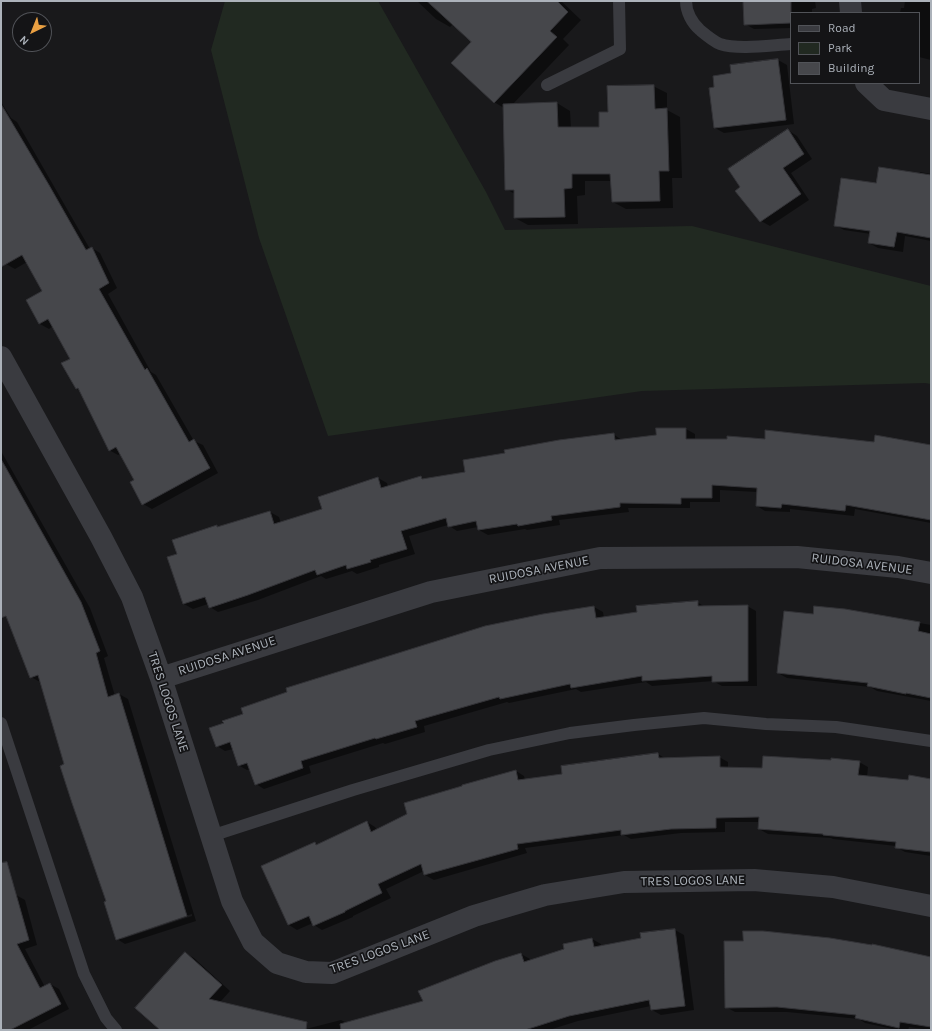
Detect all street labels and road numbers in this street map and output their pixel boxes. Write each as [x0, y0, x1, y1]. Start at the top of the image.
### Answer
street label: RUIDOSA AVENUE [810, 550, 914, 578]
street label: RUIDOSA AVENUE [488, 553, 590, 587]
street label: RUIDOSA AVENUE [176, 633, 278, 679]
street label: TRES LOGOS LANE [144, 650, 192, 754]
street label: TRES LOGOS LANE [641, 872, 745, 890]
street label: TRES LOGOS LANE [328, 927, 432, 977]

